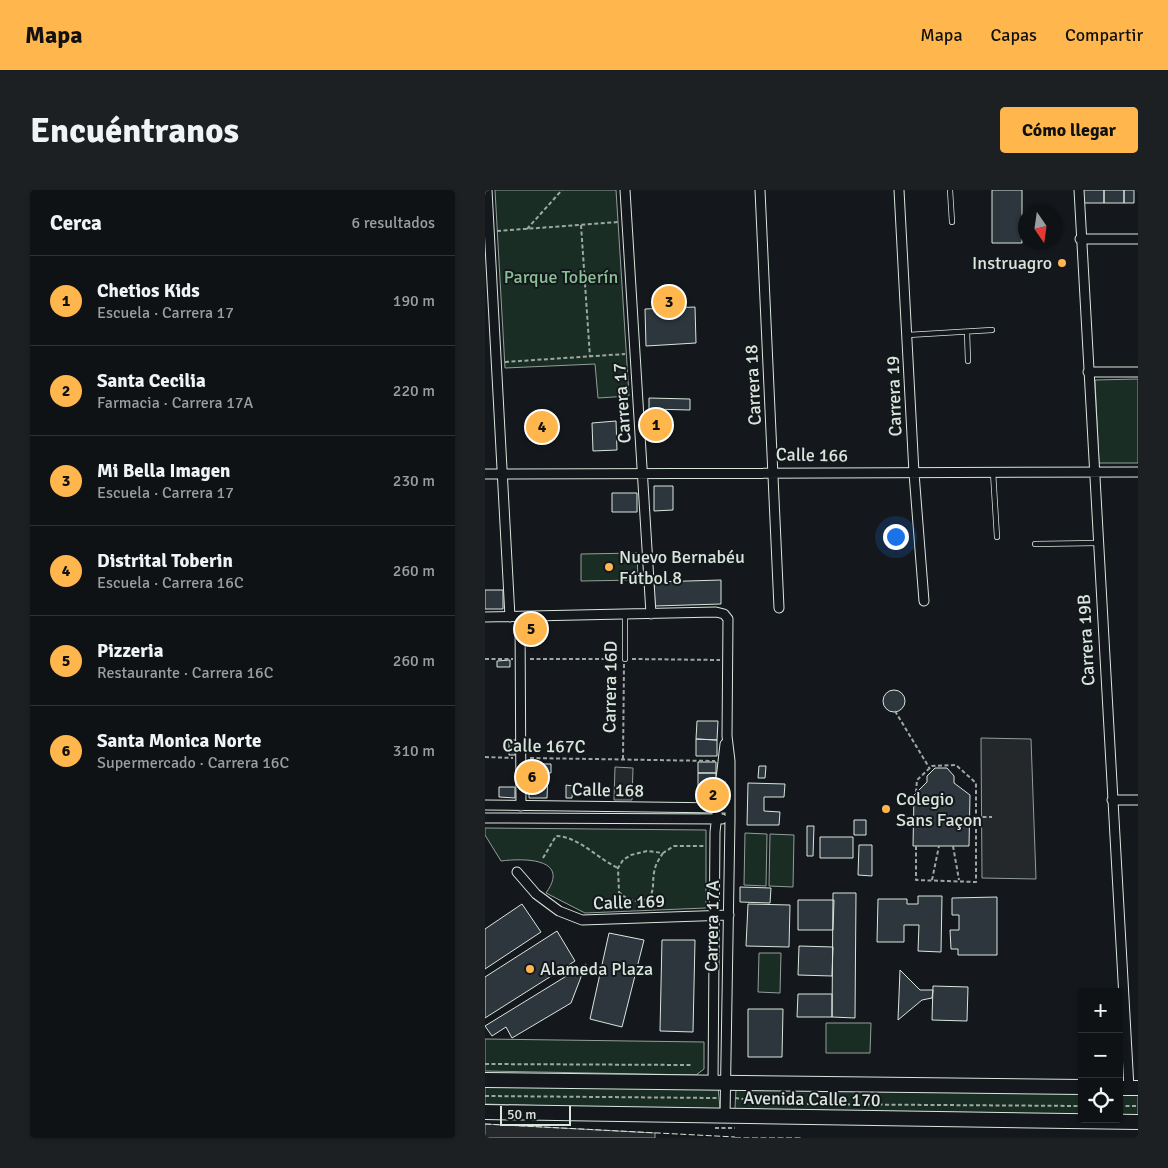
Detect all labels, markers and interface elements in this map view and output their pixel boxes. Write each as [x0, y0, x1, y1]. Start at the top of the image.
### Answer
text: Mapa [25, 20, 83, 50]
text: Mapa [920, 24, 963, 46]
text: Capas [991, 24, 1037, 46]
text: Compartir [1065, 24, 1143, 46]
button: Cómo llegar [1000, 107, 1138, 153]
text: Encuéntranos [30, 109, 239, 152]
north arrow [1018, 205, 1063, 250]
text: Cerca [50, 210, 102, 236]
text: 6 resultados [352, 213, 435, 233]
place label: Instruagro [972, 252, 1052, 274]
marker: Instruagro [1056, 257, 1068, 269]
park label: Parque Toberín [504, 266, 618, 288]
text: Chetios Kids [97, 279, 200, 303]
pin: 3 [653, 283, 685, 321]
text: 1 [62, 291, 70, 311]
text: 190 m [393, 291, 435, 311]
text: Escuela · Carrera 17 [97, 303, 234, 323]
street label: Carrera 18 [740, 344, 766, 426]
street label: Carrera 19 [882, 355, 906, 437]
street label: Carrera 17 [608, 362, 636, 444]
text: Santa Cecilia [97, 369, 206, 393]
text: 2 [62, 381, 70, 401]
text: 220 m [393, 381, 435, 401]
text: Farmacia · Carrera 17A [97, 393, 253, 413]
pin: 1 [640, 406, 672, 444]
pin: 4 [526, 408, 558, 446]
street label: Calle 166 [776, 443, 848, 467]
text: Mi Bella Imagen [97, 459, 231, 483]
text: 3 [62, 471, 70, 491]
text: 230 m [393, 471, 435, 491]
text: Escuela · Carrera 17 [97, 483, 234, 503]
your location [883, 524, 909, 550]
place label: Nuevo Bernabéu Fútbol 8 [619, 546, 745, 589]
text: Distrital Toberin [97, 549, 233, 573]
text: 4 [62, 561, 70, 581]
text: 260 m [393, 561, 435, 581]
marker: Nuevo Bernabéu Fútbol 8 [603, 561, 615, 573]
text: Escuela · Carrera 16C [97, 573, 244, 593]
street label: Carrera 19B [1073, 594, 1099, 686]
pin: 5 [515, 610, 547, 648]
text: Pizzeria [97, 639, 164, 663]
street label: Carrera 16D [598, 641, 622, 733]
text: 5 [62, 651, 70, 671]
text: 260 m [393, 651, 435, 671]
text: Restaurante · Carrera 16C [97, 663, 273, 683]
text: Santa Monica Norte [97, 729, 261, 753]
street label: Calle 167C [502, 734, 586, 758]
text: 6 [62, 741, 70, 761]
text: 310 m [393, 741, 435, 761]
text: Supermercado · Carrera 16C [97, 753, 289, 773]
pin: 6 [516, 758, 548, 796]
pin: 2 [697, 776, 729, 814]
street label: Calle 168 [572, 778, 644, 802]
place label: Colegio Sans Façon [896, 788, 982, 831]
marker: Colegio Sans Façon [880, 803, 892, 815]
street label: Carrera 17A [700, 880, 724, 972]
street label: Calle 169 [593, 890, 665, 914]
place label: Alameda Plaza [540, 958, 653, 980]
marker: Alameda Plaza [524, 963, 536, 975]
map controls [1078, 988, 1123, 1123]
button: + [1078, 988, 1123, 1033]
button: − [1078, 1033, 1123, 1078]
button: locate [1078, 1078, 1123, 1123]
street label: Avenida Calle 170 [743, 1087, 881, 1111]
scale bar [500, 1103, 571, 1126]
text: 50 m [507, 1106, 536, 1123]

